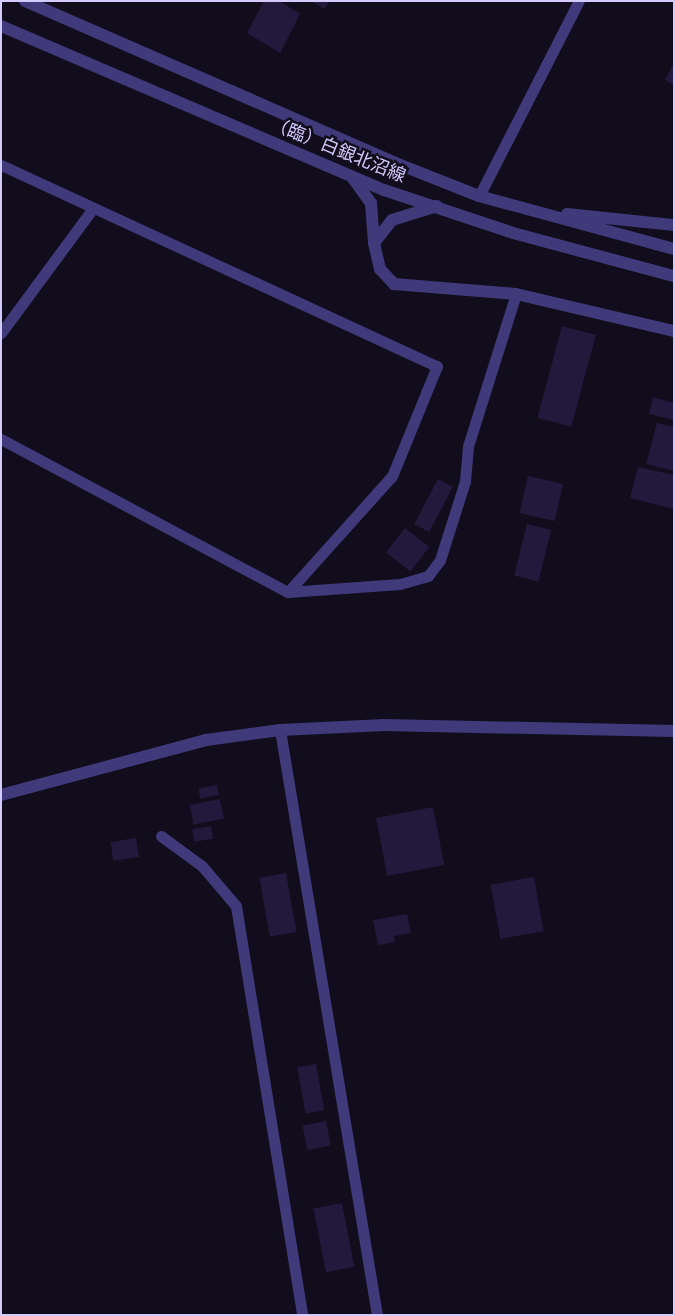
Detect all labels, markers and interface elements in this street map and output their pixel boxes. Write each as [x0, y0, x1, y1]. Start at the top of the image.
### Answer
street label: （臨）白銀北沼線 [267, 113, 409, 187]

